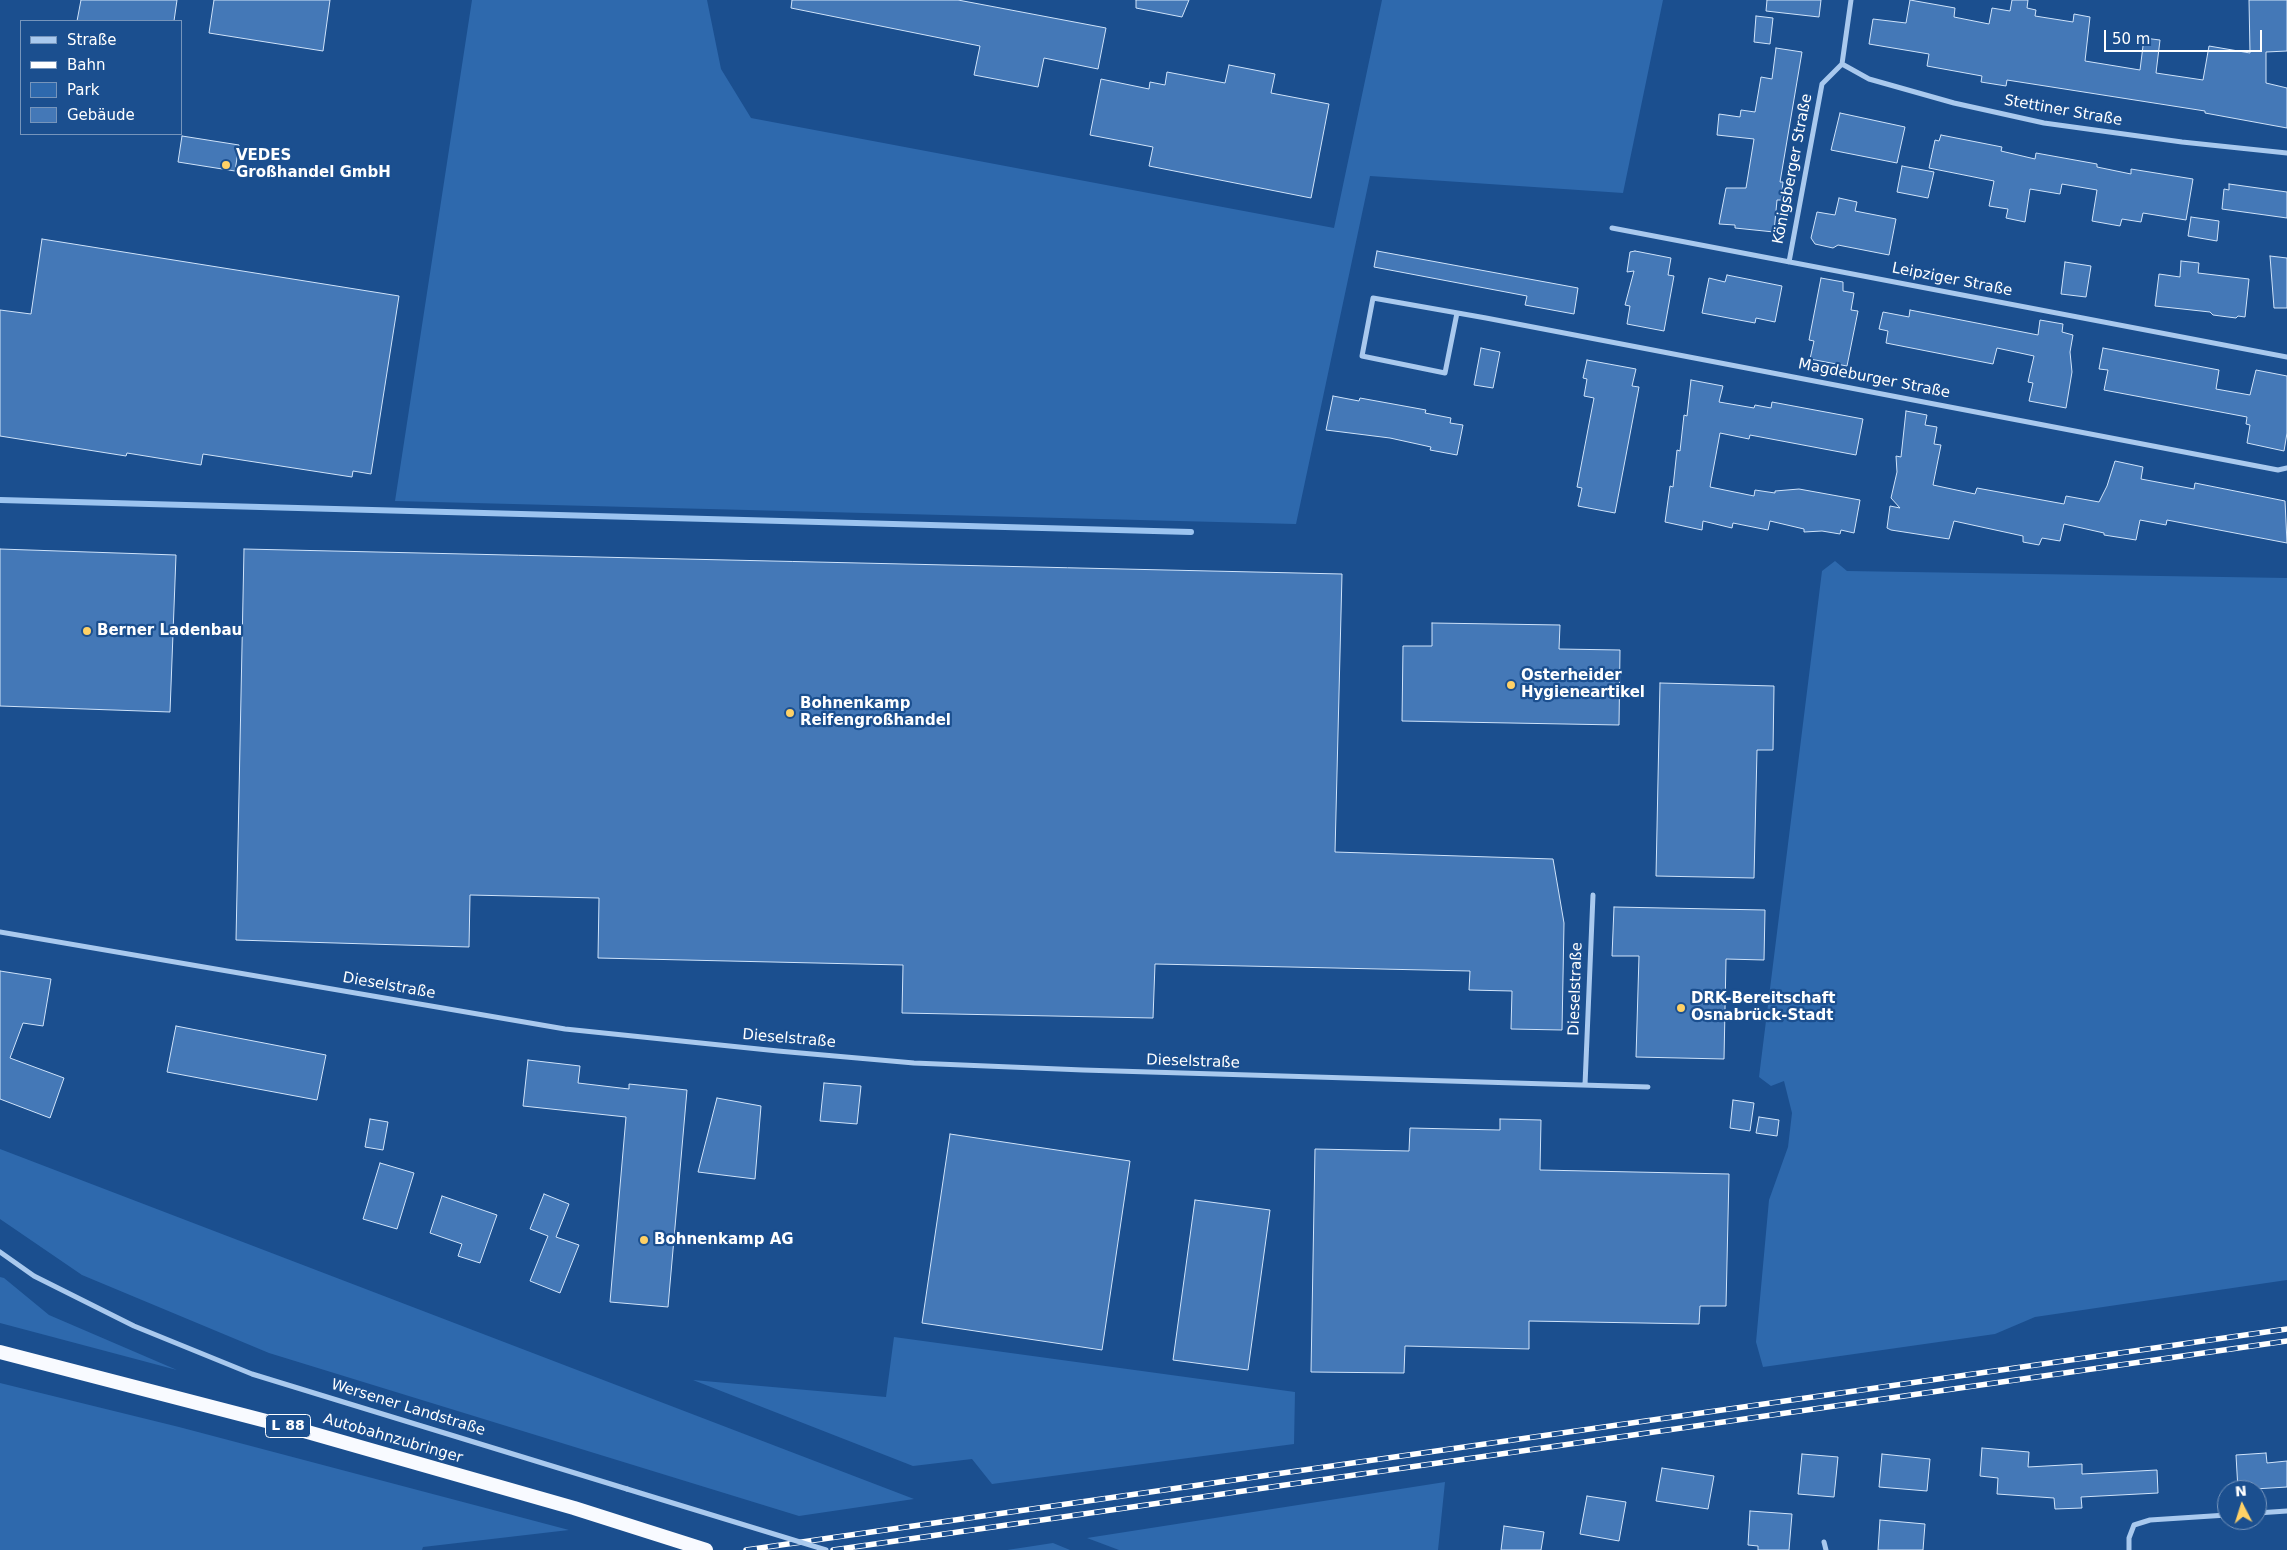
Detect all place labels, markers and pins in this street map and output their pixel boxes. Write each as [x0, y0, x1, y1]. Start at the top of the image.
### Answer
place label: VEDES Großhandel GmbH [236, 147, 391, 182]
marker: VEDES Großhandel GmbH [220, 159, 232, 171]
place label: Berner Ladenbau [97, 622, 242, 640]
marker: Berner Ladenbau [81, 625, 93, 637]
place label: Osterheider Hygieneartikel [1521, 667, 1645, 702]
marker: Osterheider Hygieneartikel [1505, 679, 1517, 691]
place label: Bohnenkamp Reifengroßhandel [800, 695, 951, 730]
marker: Bohnenkamp Reifengroßhandel [784, 707, 796, 719]
place label: DRK-Bereitschaft Osnabrück-Stadt [1691, 990, 1835, 1025]
marker: DRK-Bereitschaft Osnabrück-Stadt [1675, 1002, 1687, 1014]
place label: Bohnenkamp AG [654, 1231, 794, 1249]
marker: Bohnenkamp AG [638, 1234, 650, 1246]

